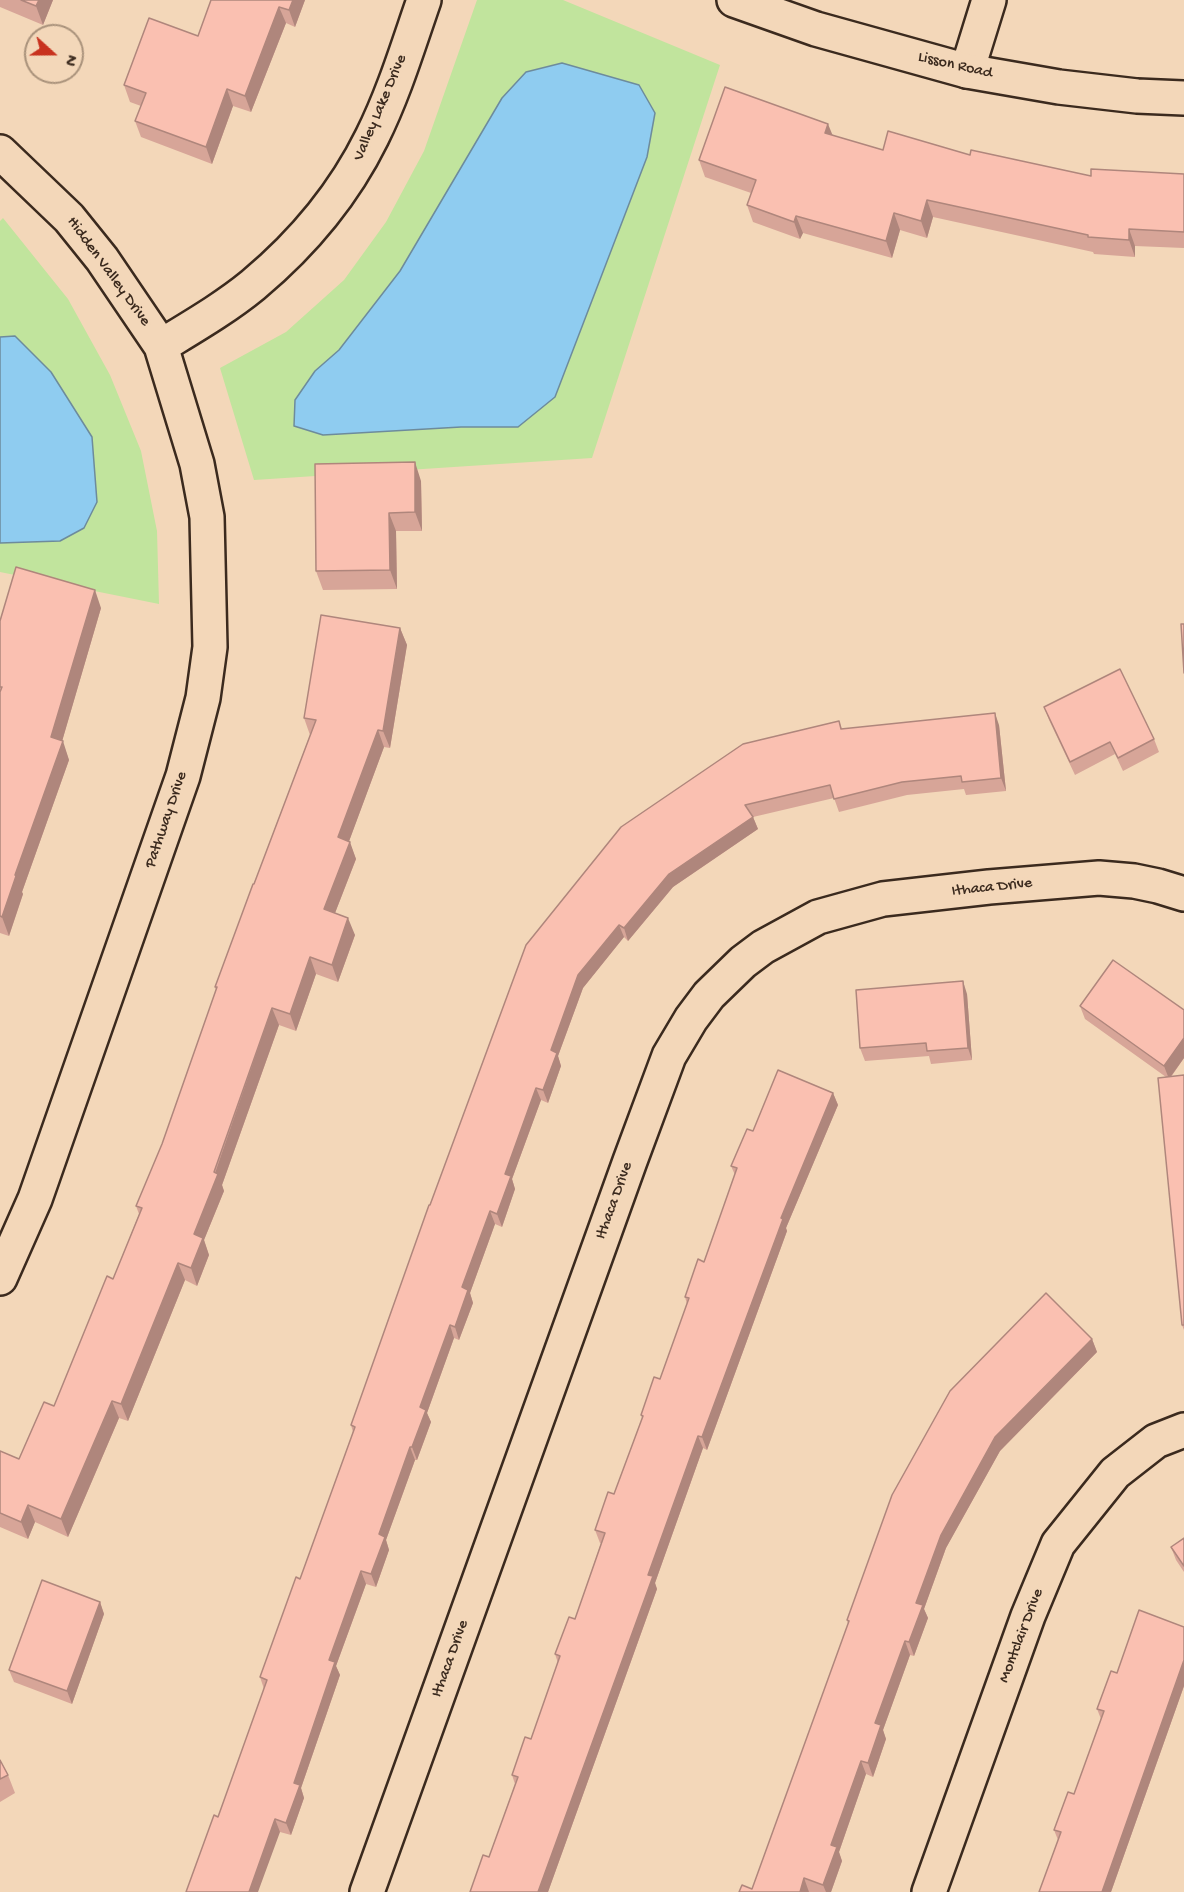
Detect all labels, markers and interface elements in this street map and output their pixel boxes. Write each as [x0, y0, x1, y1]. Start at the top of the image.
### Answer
north arrow [24, 24, 84, 84]
street label: Lisson Road [916, 48, 994, 84]
text: N [59, 52, 80, 68]
street label: Valley Lake Drive [350, 52, 412, 164]
street label: Hidden Valley Drive [62, 214, 154, 330]
street label: Pathway Drive [142, 769, 192, 871]
street label: Ithaca Drive [951, 874, 1033, 902]
street label: Ithaca Drive [592, 1160, 638, 1242]
street label: Montclair Drive [995, 1586, 1049, 1686]
street label: Ithaca Drive [428, 1618, 474, 1700]

